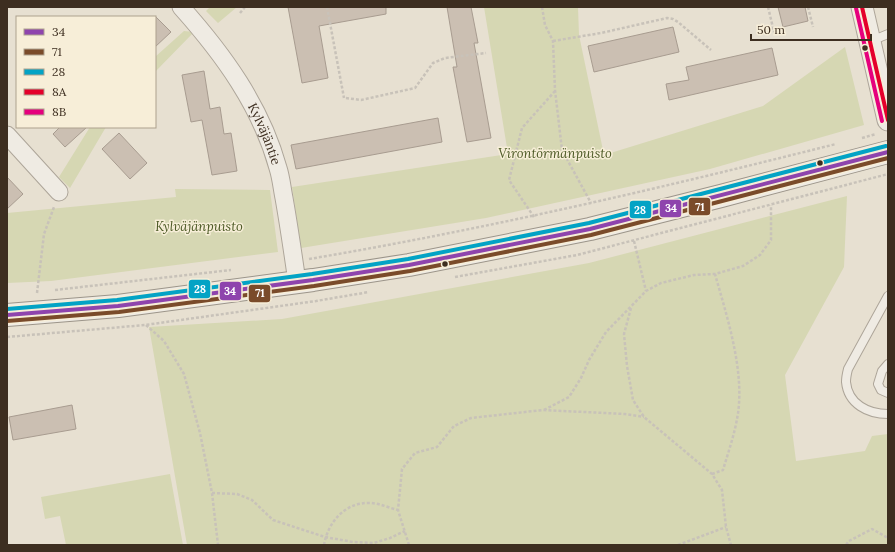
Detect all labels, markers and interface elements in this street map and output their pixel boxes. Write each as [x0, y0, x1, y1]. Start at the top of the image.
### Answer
legend [16, 16, 156, 128]
scale bar [751, 16, 871, 42]
text: 50 m [757, 22, 785, 37]
text: 34 [52, 24, 66, 39]
unlabelled marker [860, 43, 870, 53]
text: 71 [52, 44, 62, 59]
text: 28 [52, 64, 65, 79]
text: 8A [52, 84, 67, 99]
street label: Kylväjäntie [244, 100, 285, 167]
text: 8B [52, 104, 66, 119]
park label: Virontörmänpuisto [498, 145, 612, 162]
unlabelled marker [815, 158, 825, 168]
line badge: 71 [688, 197, 711, 216]
line badge: 34 [659, 199, 682, 218]
line badge: 28 [629, 200, 652, 219]
text: 71 [695, 200, 705, 214]
text: 34 [665, 201, 677, 215]
text: 28 [634, 203, 646, 217]
park label: Kylväjänpuisto [155, 218, 243, 235]
unlabelled marker [440, 259, 450, 269]
line badge: 28 [188, 279, 211, 299]
line badge: 34 [219, 281, 242, 301]
text: 28 [194, 282, 206, 296]
text: 34 [224, 284, 236, 298]
line badge: 71 [248, 284, 271, 303]
text: 71 [255, 286, 265, 300]

